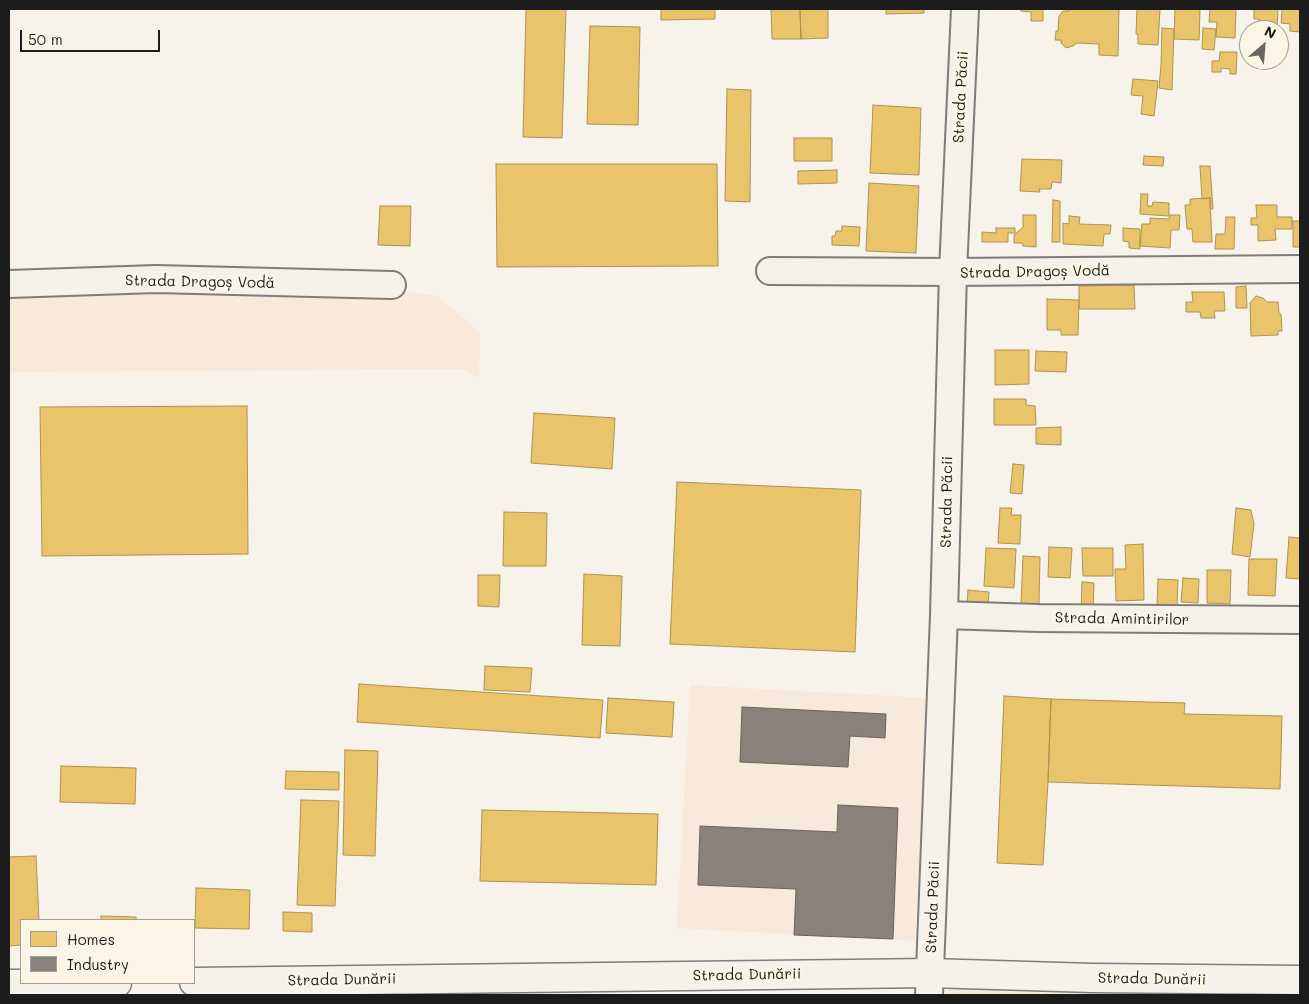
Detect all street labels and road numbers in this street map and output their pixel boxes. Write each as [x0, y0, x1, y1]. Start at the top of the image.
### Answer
street label: Strada Păcii [950, 51, 972, 143]
street label: Strada Dragoș Vodă [960, 262, 1110, 282]
street label: Strada Dragoș Vodă [125, 272, 275, 292]
street label: Strada Păcii [937, 456, 957, 548]
street label: Strada Amintirilor [1055, 609, 1189, 629]
street label: Strada Păcii [922, 861, 944, 953]
street label: Strada Dunării [693, 965, 801, 985]
street label: Strada Dunării [1098, 969, 1206, 989]
street label: Strada Dunării [288, 970, 396, 990]

